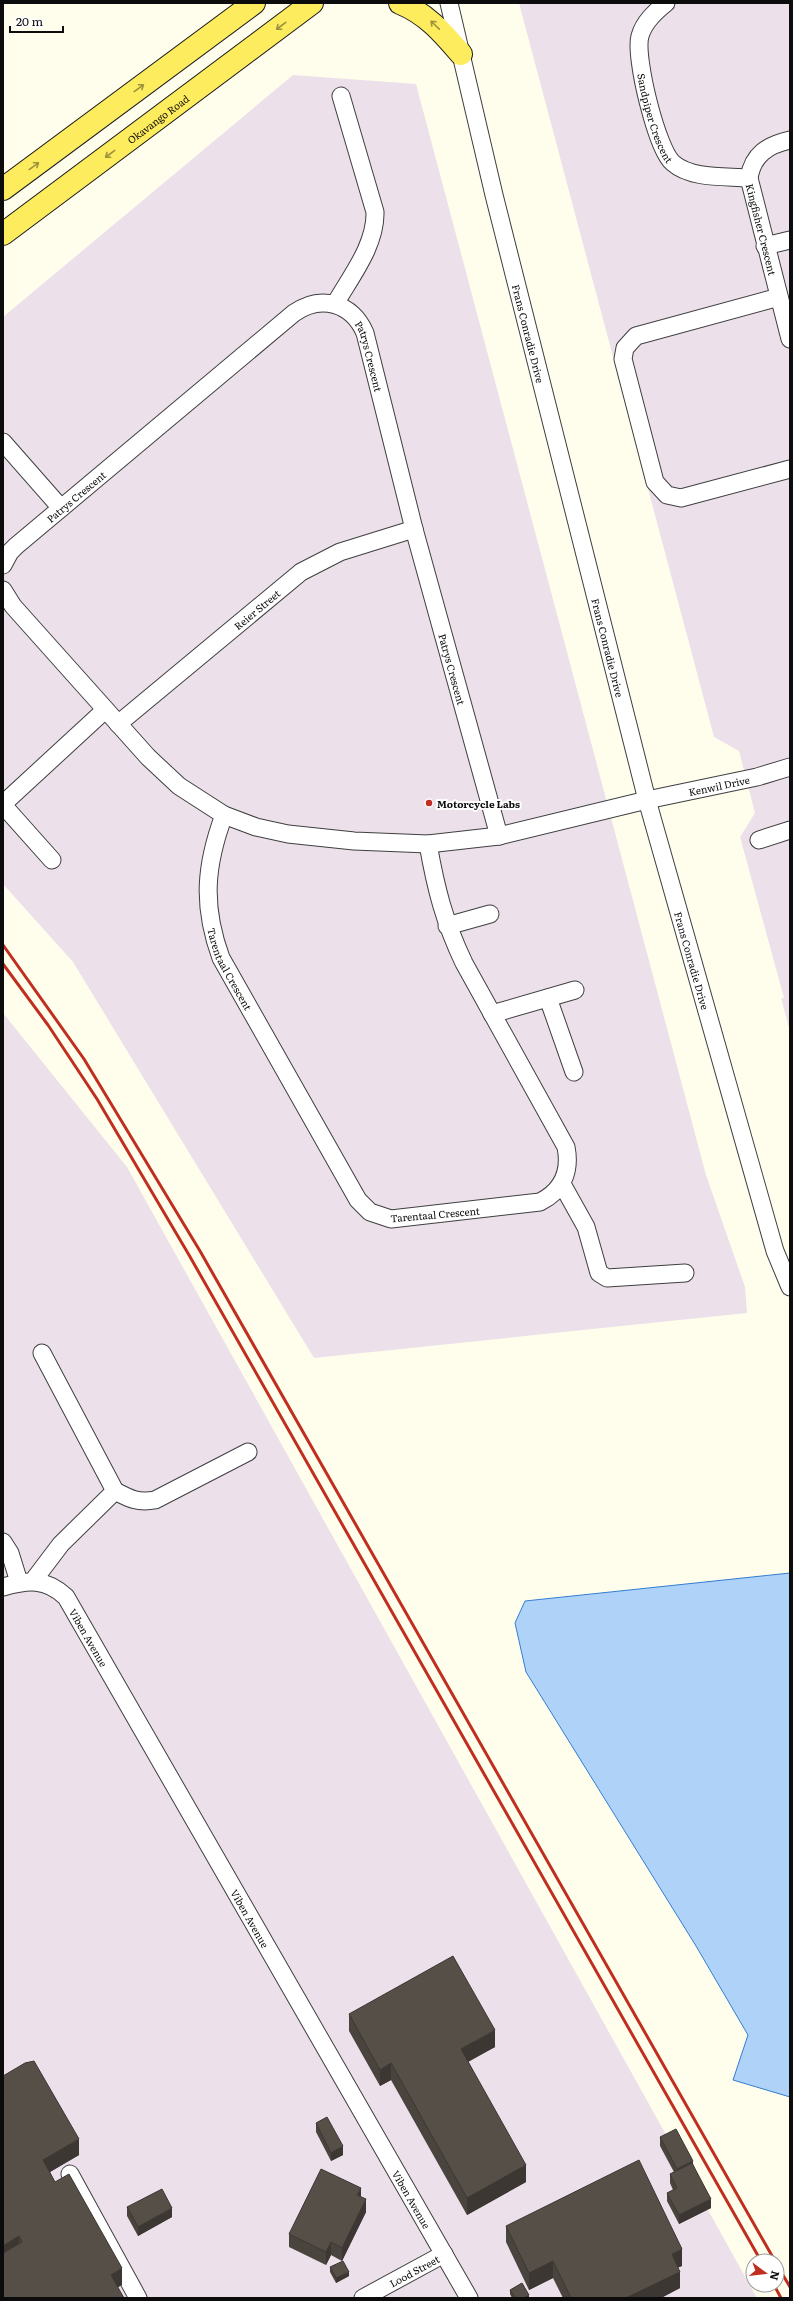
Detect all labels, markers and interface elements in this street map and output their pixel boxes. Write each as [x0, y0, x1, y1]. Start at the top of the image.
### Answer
scale bar [10, 8, 63, 34]
text: 20 m [16, 12, 43, 30]
one-way arrow [430, 20, 440, 30]
one-way arrow [276, 22, 287, 31]
street label: Sandpiper Crescent [635, 72, 677, 166]
one-way arrow [133, 84, 144, 93]
street label: Okavango Road [124, 90, 192, 147]
one-way arrow [104, 150, 115, 159]
one-way arrow [29, 161, 40, 170]
street label: Kingfisher Crescent [743, 182, 781, 277]
street label: Frans Conradie Drive [509, 282, 549, 384]
street label: Patrys Crescent [352, 317, 387, 393]
street label: Patrys Crescent [43, 467, 109, 525]
street label: Reier Street [230, 585, 283, 633]
street label: Frans Conradie Drive [589, 597, 628, 699]
street label: Patrys Crescent [436, 632, 470, 706]
street label: Kenwil Drive [687, 771, 751, 799]
place label: Motorcycle Labs [437, 796, 520, 811]
marker: Motorcycle Labs [424, 798, 434, 808]
street label: Frans Conradie Drive [671, 910, 714, 1011]
street label: Tarentaal Crescent [205, 926, 256, 1012]
street label: Tarentaal Crescent [390, 1203, 480, 1225]
street label: Viben Avenue [66, 1605, 112, 1669]
street label: Viben Avenue [228, 1886, 273, 1950]
street label: Viben Avenue [389, 2167, 435, 2231]
street label: Lood Street [386, 2251, 442, 2290]
north arrow [745, 2253, 785, 2293]
text: N [767, 2269, 785, 2282]

